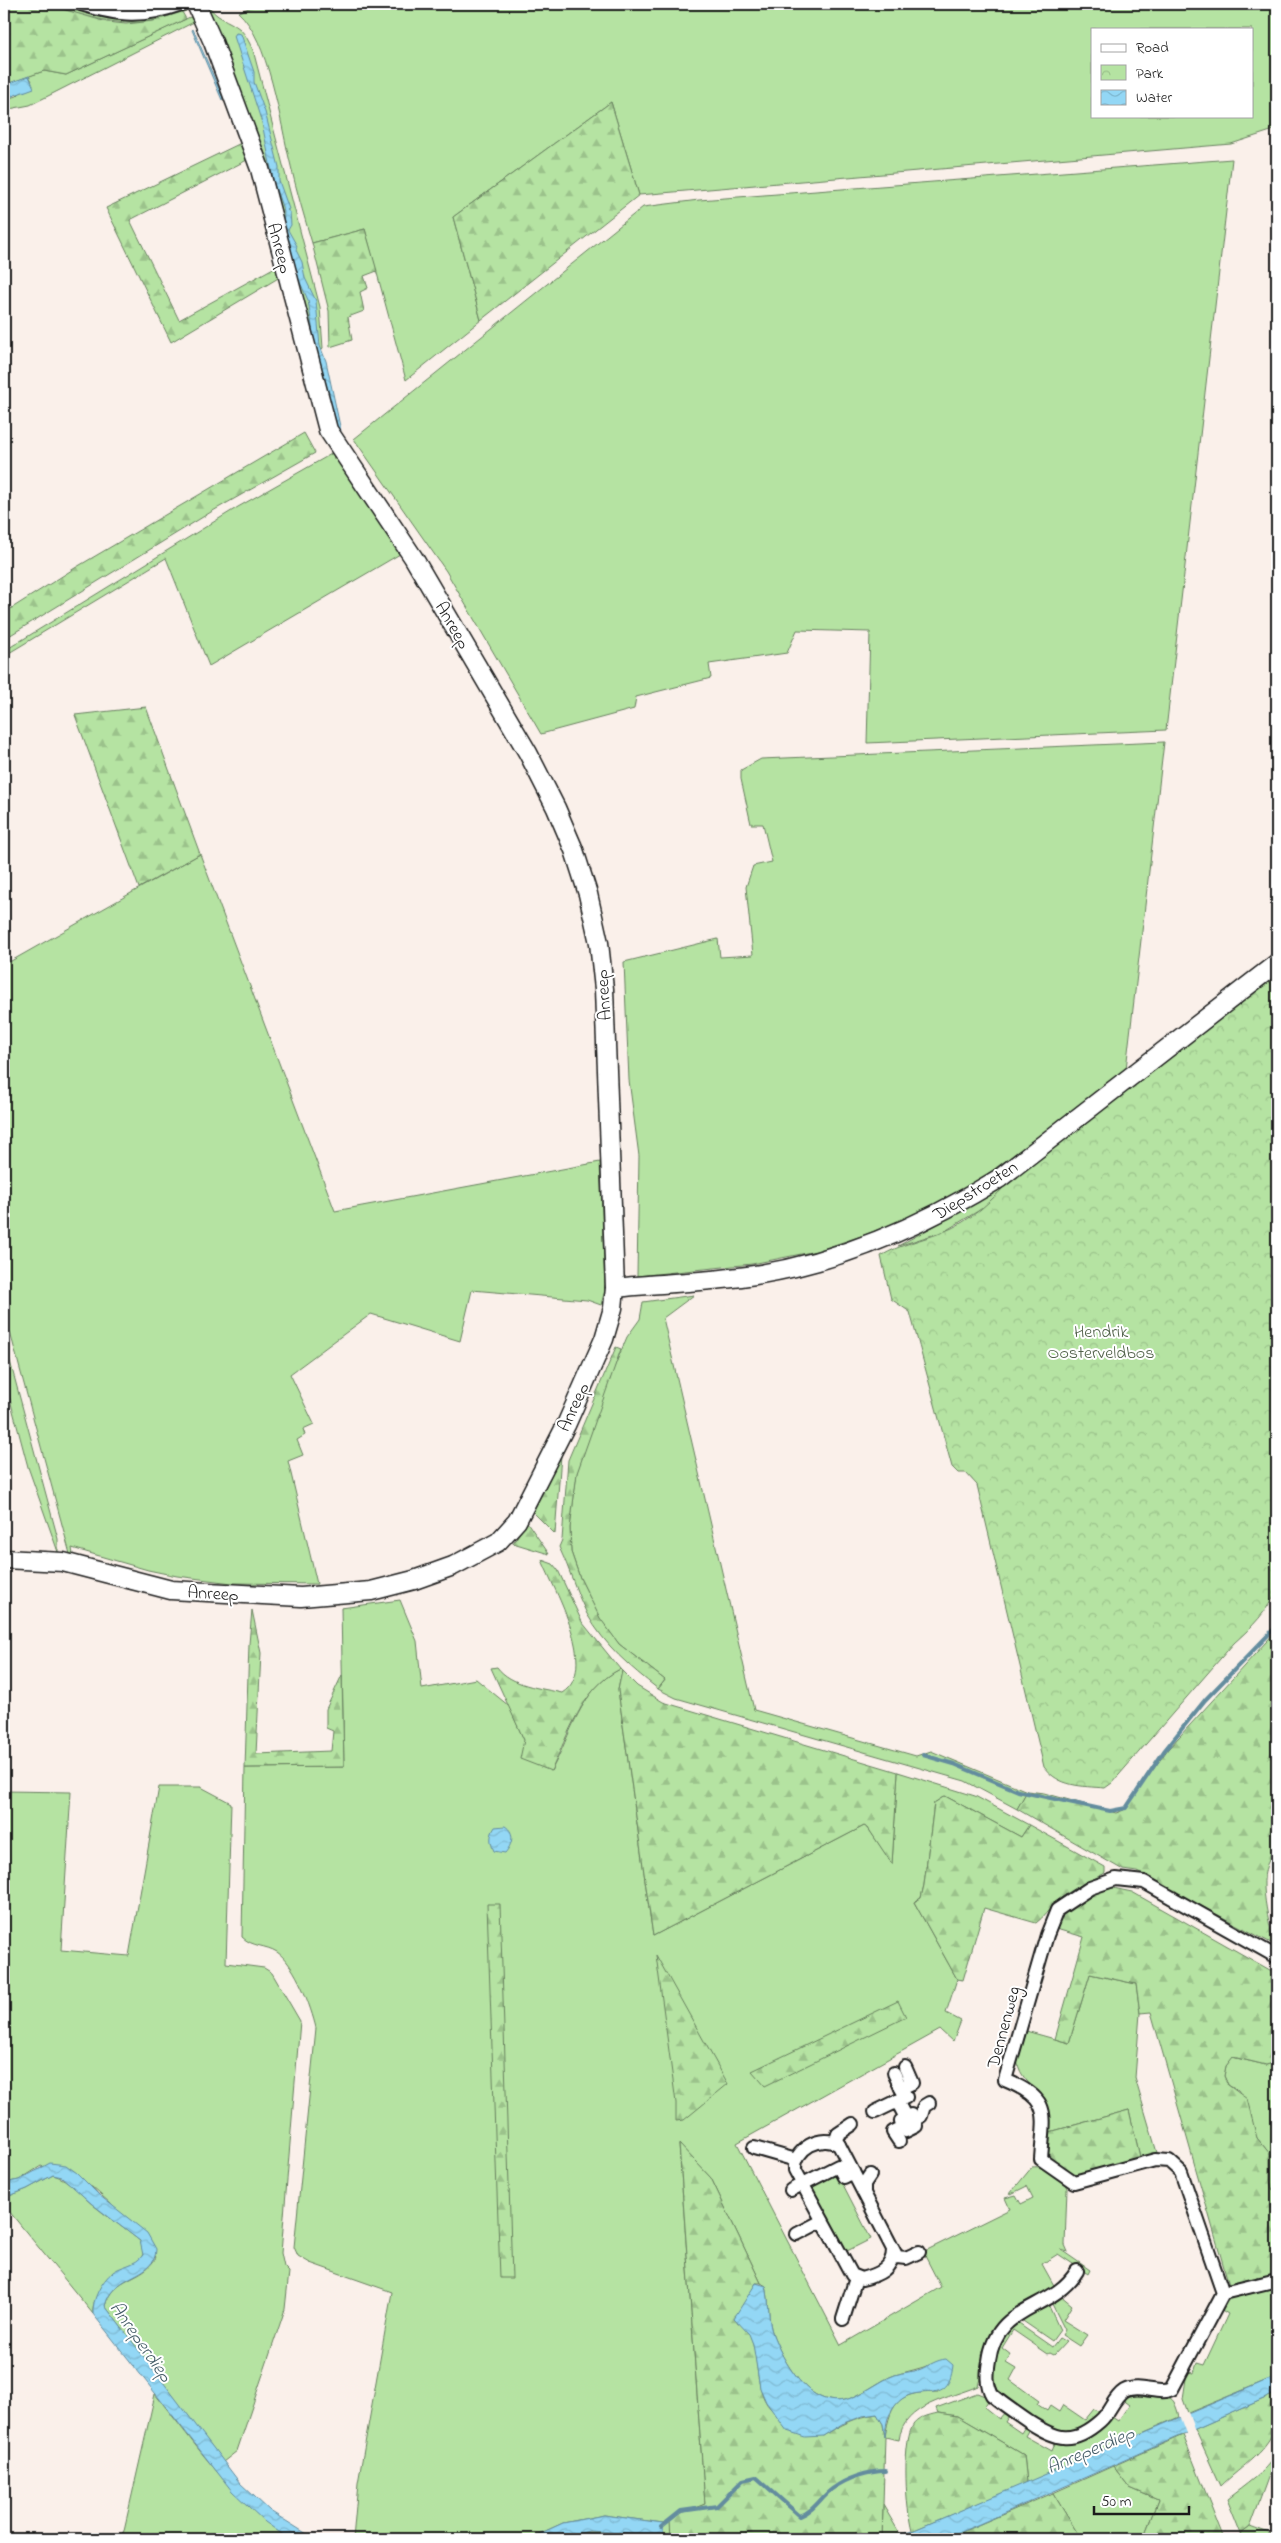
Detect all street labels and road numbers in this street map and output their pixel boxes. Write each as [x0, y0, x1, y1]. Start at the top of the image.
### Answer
street label: Anreep [259, 220, 297, 277]
street label: Anreep [427, 597, 475, 655]
street label: Anreep [590, 968, 620, 1021]
street label: Diepstroeten [928, 1155, 1024, 1229]
street label: Anreep [552, 1379, 598, 1437]
street label: Anreep [186, 1580, 240, 1610]
street label: Dennenweg [981, 1984, 1029, 2073]

